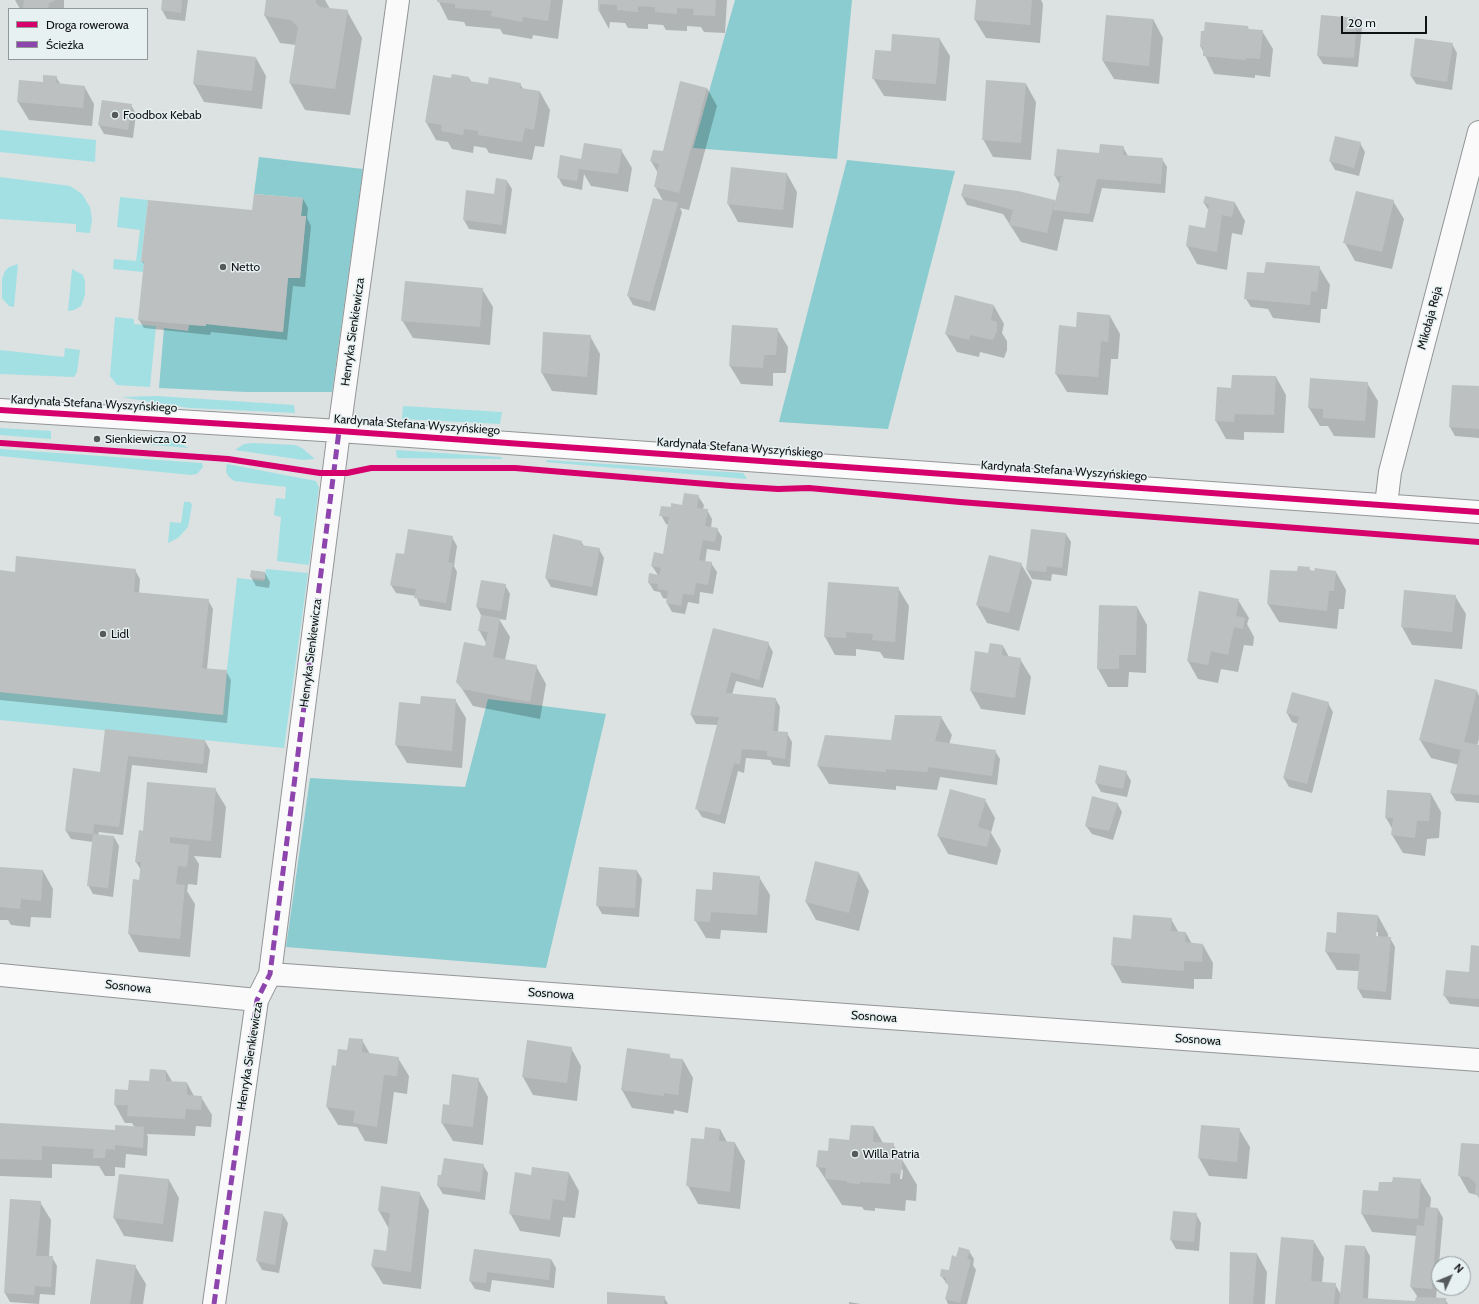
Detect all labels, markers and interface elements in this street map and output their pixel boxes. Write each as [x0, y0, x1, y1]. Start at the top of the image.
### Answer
legend [8, 8, 148, 60]
scale bar [1343, 8, 1429, 34]
text: 20 m [1348, 15, 1376, 30]
text: Droga rowerowa [46, 17, 129, 32]
text: Ścieżka [46, 37, 84, 52]
place label: Foodbox Kebab [123, 108, 202, 122]
marker: Foodbox Kebab [110, 110, 120, 120]
place label: Netto [231, 260, 260, 274]
marker: Netto [218, 262, 228, 272]
street label: Henryka Sienkiewicza [338, 277, 368, 387]
street label: Mikołaja Reja [1415, 285, 1445, 351]
street label: Kardynała Stefana Wyszyńskiego [10, 392, 178, 416]
street label: Kardynała Stefana Wyszyńskiego [333, 412, 501, 438]
place label: Sienkiewicza 02 [105, 432, 187, 446]
marker: Sienkiewicza 02 [92, 434, 102, 444]
street label: Kardynała Stefana Wyszyńskiego [656, 435, 824, 461]
street label: Kardynała Stefana Wyszyńskiego [980, 458, 1148, 484]
street label: Henryka Sienkiewicza [297, 598, 325, 708]
place label: Lidl [111, 627, 129, 641]
marker: Lidl [98, 629, 108, 639]
street label: Sosnowa [104, 977, 152, 997]
street label: Sosnowa [527, 985, 575, 1003]
street label: Henryka Sienkiewicza [234, 1001, 266, 1111]
street label: Sosnowa [850, 1008, 898, 1026]
street label: Sosnowa [1174, 1031, 1222, 1049]
place label: Willa Patria [863, 1147, 919, 1161]
marker: Willa Patria [850, 1149, 860, 1159]
north arrow [1431, 1256, 1471, 1296]
text: N [1451, 1261, 1467, 1276]

